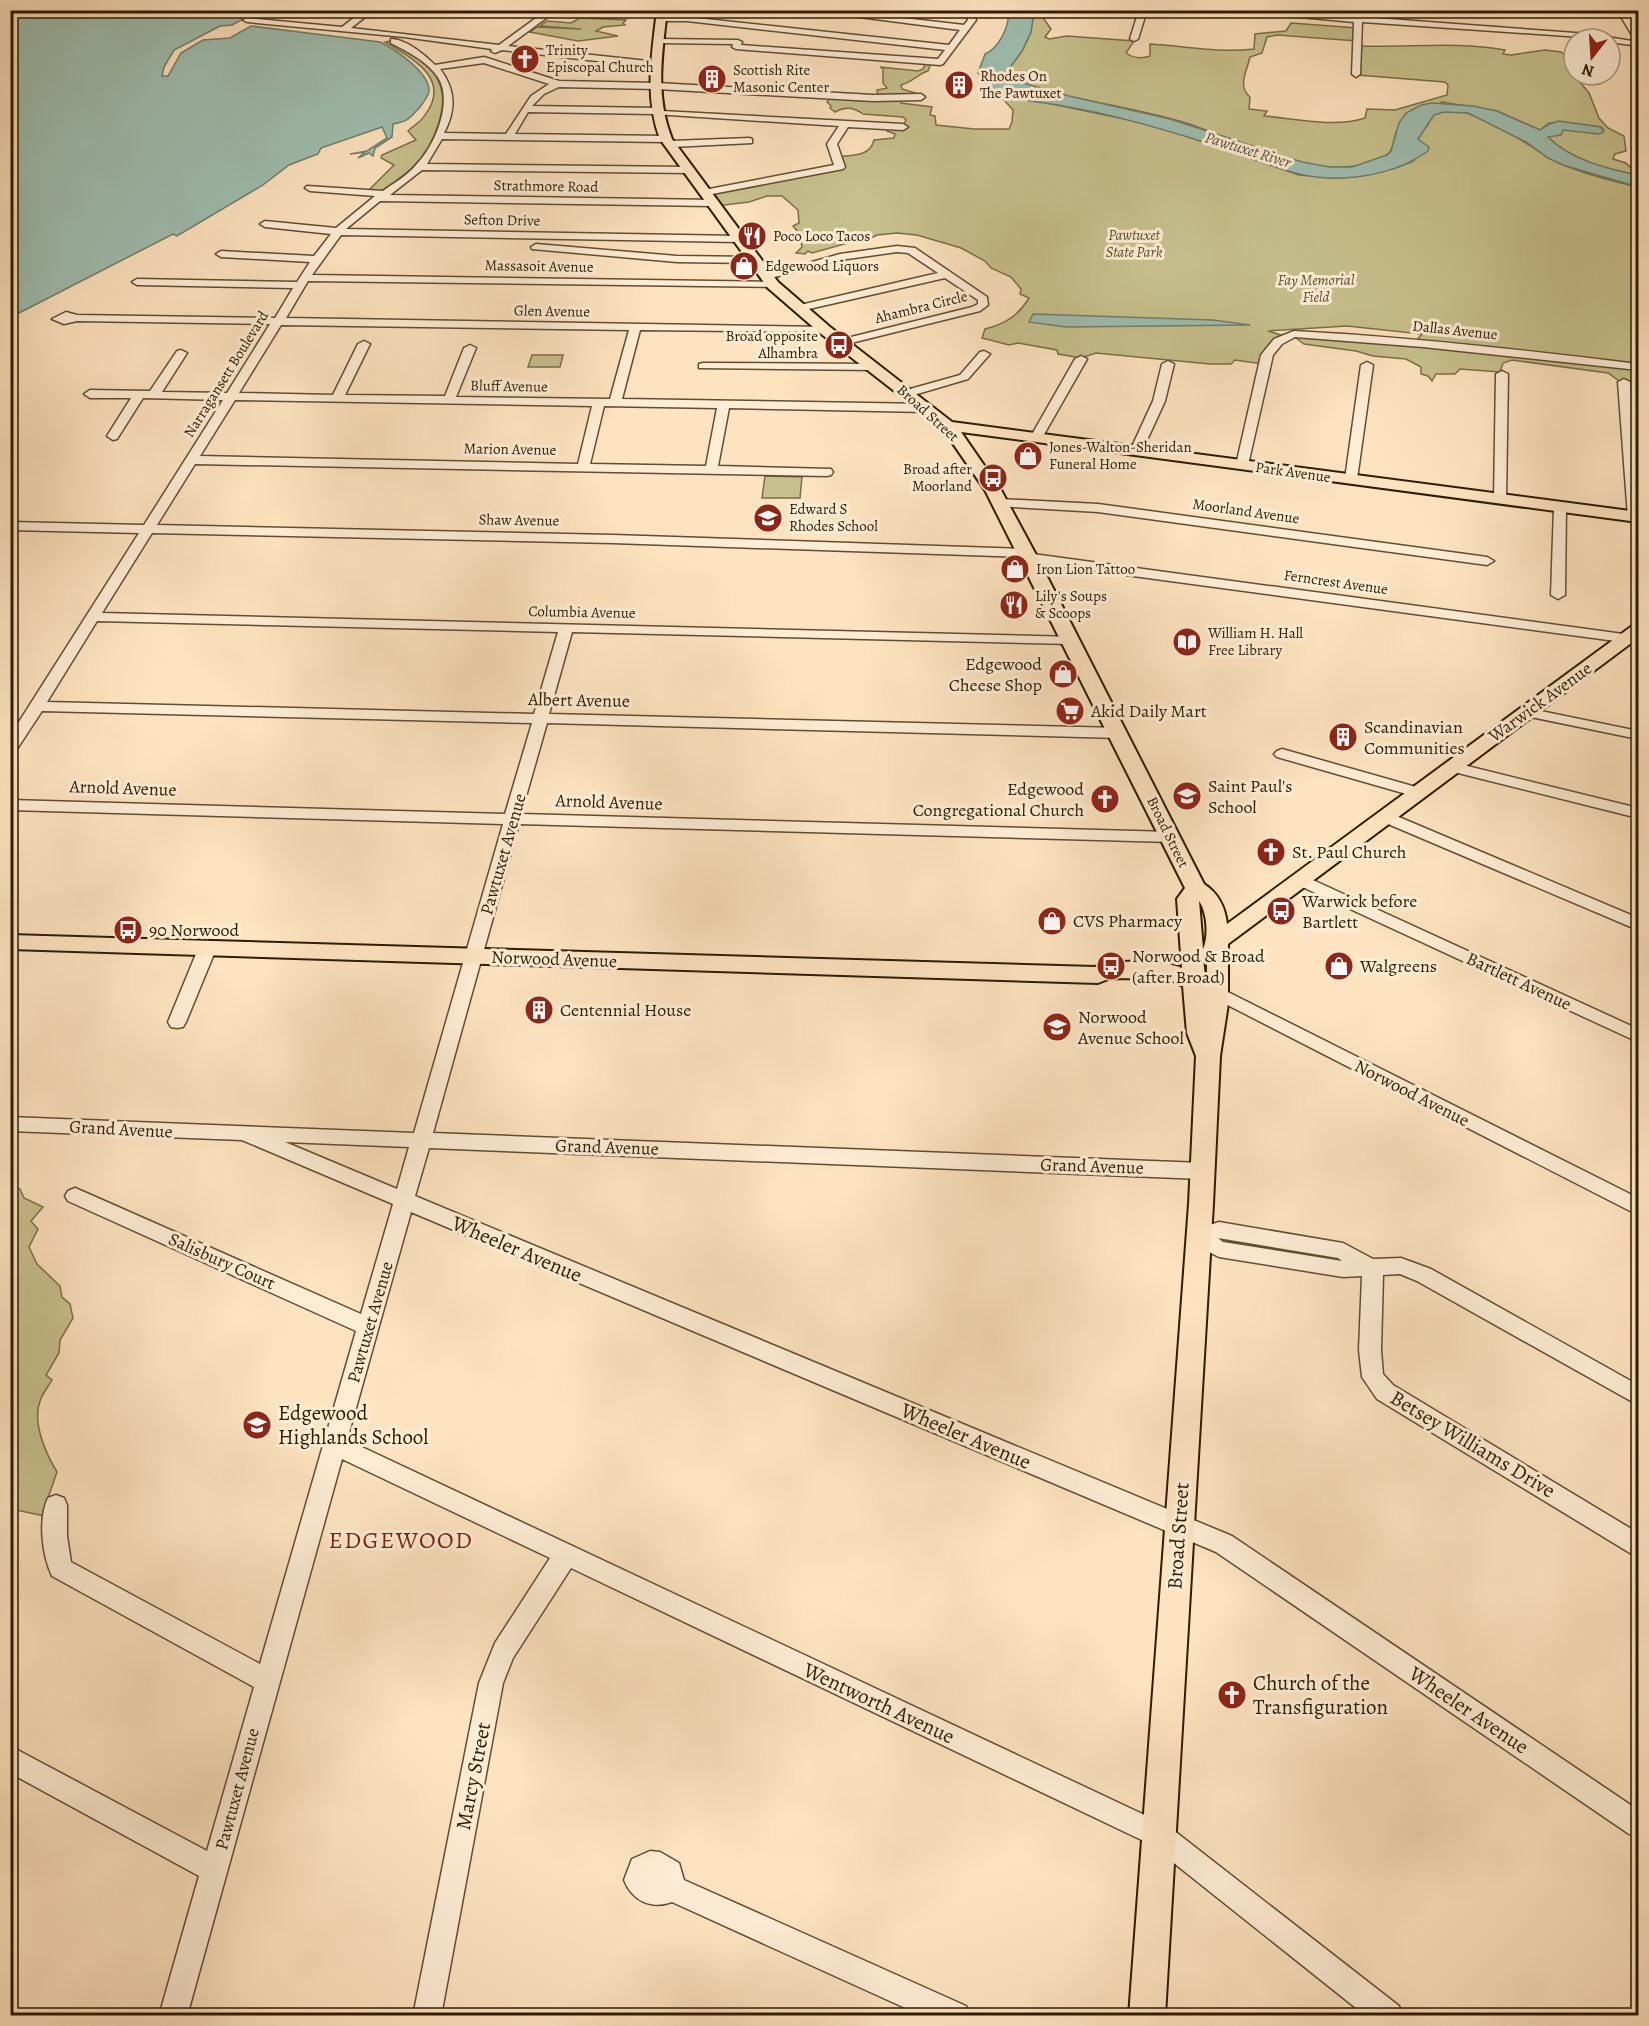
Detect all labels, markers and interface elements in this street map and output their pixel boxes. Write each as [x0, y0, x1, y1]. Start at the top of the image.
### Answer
north arrow [1562, 27, 1622, 87]
place label: Trinity Episcopal Church [546, 40, 654, 77]
church icon: Trinity Episcopal Church [509, 43, 541, 75]
text: N [1579, 58, 1597, 83]
place label: Scottish Rite Masonic Center [733, 60, 830, 97]
building icon: Scottish Rite Masonic Center [696, 63, 728, 95]
place label: Rhodes On The Pawtuxet [980, 66, 1061, 103]
building icon: Rhodes On The Pawtuxet [943, 69, 975, 101]
water label: Pawtuxet River [1202, 126, 1294, 174]
street label: Strathmore Road [493, 175, 600, 197]
street label: Sefton Drive [464, 209, 541, 231]
restaurant icon: Poco Loco Tacos [736, 220, 768, 252]
park label: Pawtuxet State Park [1106, 225, 1163, 262]
place label: Poco Loco Tacos [773, 226, 870, 246]
shop icon: Edgewood Liquors [728, 250, 760, 282]
street label: Massasoit Avenue [484, 255, 594, 277]
place label: Edgewood Liquors [765, 256, 879, 276]
park label: Fay Memorial Field [1277, 270, 1355, 307]
street label: Ahambra Circle [872, 286, 970, 328]
street label: Glen Avenue [514, 300, 590, 322]
street label: Narragansett Boulevard [179, 306, 274, 441]
street label: Dallas Avenue [1411, 316, 1499, 344]
place label: Broad opposite Alhambra [725, 326, 818, 363]
bus stop icon: Broad opposite Alhambra [823, 329, 855, 361]
street label: Bluff Avenue [470, 375, 548, 397]
street label: Broad Street [893, 380, 963, 446]
place label: Jones-Walton-Sheridan Funeral Home [1049, 437, 1192, 474]
street label: Marion Avenue [463, 438, 557, 460]
shop icon: Jones-Walton-Sheridan Funeral Home [1012, 440, 1044, 472]
street label: Park Avenue [1254, 457, 1332, 487]
place label: Broad after Moorland [903, 459, 973, 496]
bus stop icon: Broad after Moorland [977, 462, 1009, 494]
street label: Moorland Avenue [1191, 494, 1301, 528]
place label: Edward S Rhodes School [789, 499, 878, 536]
school or university icon: Edward S Rhodes School [752, 502, 784, 534]
street label: Shaw Avenue [478, 509, 560, 531]
shop icon: Iron Lion Tattoo [999, 553, 1031, 585]
place label: Iron Lion Tattoo [1036, 559, 1135, 579]
street label: Ferncrest Avenue [1283, 565, 1390, 599]
place label: Lily's Soups & Scoops [1035, 586, 1107, 623]
restaurant icon: Lily's Soups & Scoops [998, 589, 1030, 621]
street label: Columbia Avenue [528, 601, 636, 623]
place label: William H. Hall Free Library [1207, 623, 1303, 660]
library icon: William H. Hall Free Library [1171, 626, 1203, 658]
place label: Edgewood Cheese Shop [949, 652, 1042, 697]
street label: Warwick Avenue [1483, 656, 1597, 748]
shop icon: Edgewood Cheese Shop [1047, 658, 1079, 690]
street label: Albert Avenue [527, 687, 630, 713]
supermarket icon: Akid Daily Mart [1054, 695, 1086, 727]
place label: Akid Daily Mart [1090, 699, 1207, 723]
place label: Scandinavian Communities [1364, 715, 1465, 760]
building icon: Scandinavian Communities [1327, 721, 1359, 753]
street label: Arnold Avenue [68, 774, 177, 802]
place label: Saint Paul's School [1208, 774, 1293, 819]
place label: Edgewood Congregational Church [913, 777, 1084, 822]
school or university icon: Saint Paul's School [1171, 780, 1203, 812]
church icon: Edgewood Congregational Church [1089, 783, 1121, 815]
street label: Arnold Avenue [554, 788, 663, 816]
street label: Pawtuxet Avenue [474, 790, 532, 918]
street label: Broad Street [1142, 793, 1194, 871]
church icon: St. Paul Church [1255, 836, 1287, 868]
place label: St. Paul Church [1292, 840, 1407, 864]
place label: Warwick before Bartlett [1301, 889, 1417, 934]
bus stop icon: Warwick before Bartlett [1265, 895, 1297, 927]
shop icon: CVS Pharmacy [1036, 905, 1068, 937]
place label: CVS Pharmacy [1073, 909, 1183, 933]
bus stop icon: 90 Norwood [112, 914, 144, 946]
place label: 90 Norwood [149, 918, 239, 942]
place label: Norwood & Broad (after Broad) [1132, 944, 1265, 989]
street label: Norwood Avenue [491, 945, 617, 973]
street label: Bartlett Avenue [1463, 946, 1575, 1016]
bus stop icon: Norwood & Broad (after Broad) [1095, 950, 1127, 982]
shop icon: Walgreens [1323, 950, 1355, 982]
place label: Walgreens [1359, 954, 1437, 978]
building icon: Centennial House [523, 994, 555, 1026]
place label: Centennial House [560, 998, 691, 1022]
place label: Norwood Avenue School [1077, 1005, 1185, 1050]
school or university icon: Norwood Avenue School [1041, 1011, 1073, 1043]
street label: Norwood Avenue [1350, 1054, 1474, 1132]
street label: Grand Avenue [69, 1114, 173, 1144]
street label: Grand Avenue [555, 1133, 659, 1161]
street label: Grand Avenue [1040, 1152, 1144, 1180]
street label: Wheeler Avenue [447, 1209, 586, 1289]
street label: Salisbury Court [165, 1227, 279, 1295]
street label: Pawtuxet Avenue [341, 1258, 399, 1386]
street label: Betsey Williams Drive [1385, 1384, 1561, 1504]
street label: Wheeler Avenue [896, 1396, 1035, 1476]
place label: Edgewood Highlands School [278, 1399, 428, 1451]
school or university icon: Edgewood Highlands School [241, 1409, 273, 1441]
street label: Broad Street [1160, 1481, 1196, 1591]
district label: EDGEWOOD [329, 1524, 473, 1556]
street label: Wentworth Avenue [798, 1655, 959, 1750]
street label: Wheeler Avenue [1403, 1659, 1534, 1760]
place label: Church of the Transfiguration [1253, 1669, 1388, 1721]
church icon: Church of the Transfiguration [1216, 1679, 1248, 1711]
street label: Marcy Street [449, 1720, 497, 1832]
street label: Pawtuxet Avenue [209, 1725, 265, 1853]

